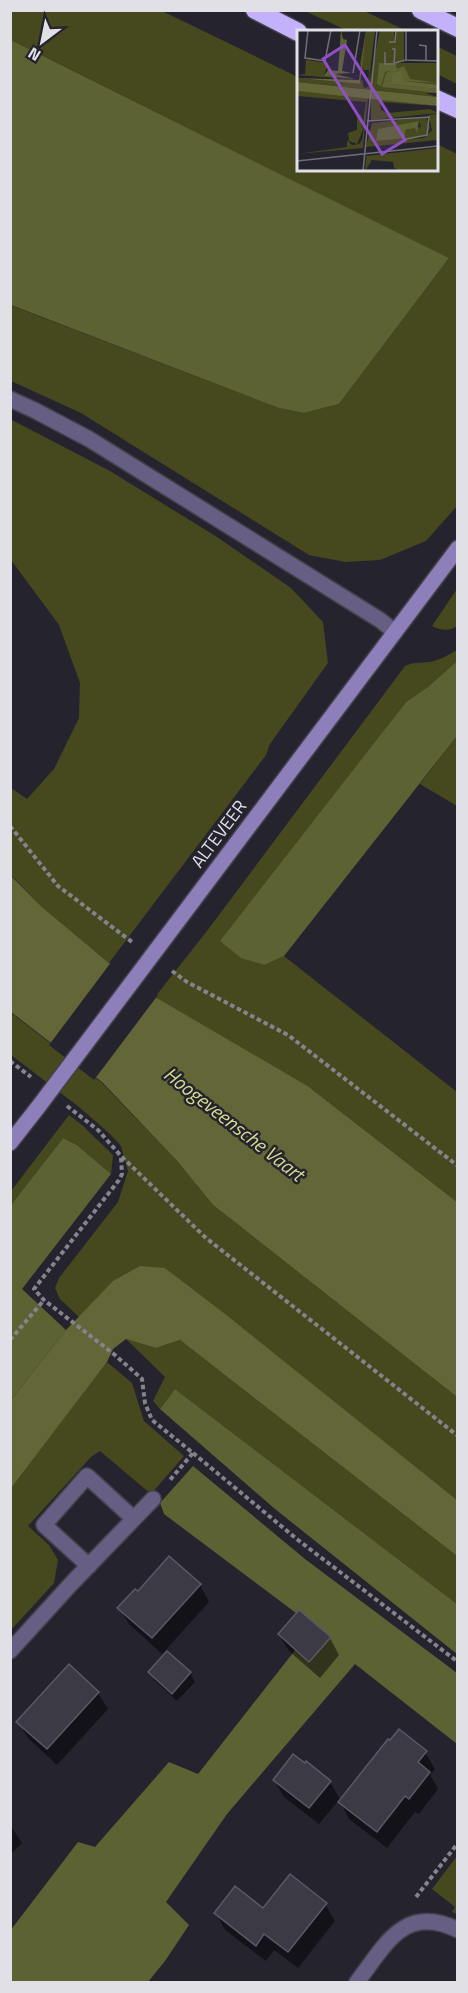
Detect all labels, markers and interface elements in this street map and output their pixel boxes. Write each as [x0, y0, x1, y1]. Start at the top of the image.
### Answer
north arrow [12, 12, 72, 72]
inset map [297, 30, 438, 171]
text: N [23, 42, 45, 68]
street label: ALTEVEER [184, 794, 253, 873]
water label: Hoogeveensche Vaart [157, 1059, 313, 1190]

